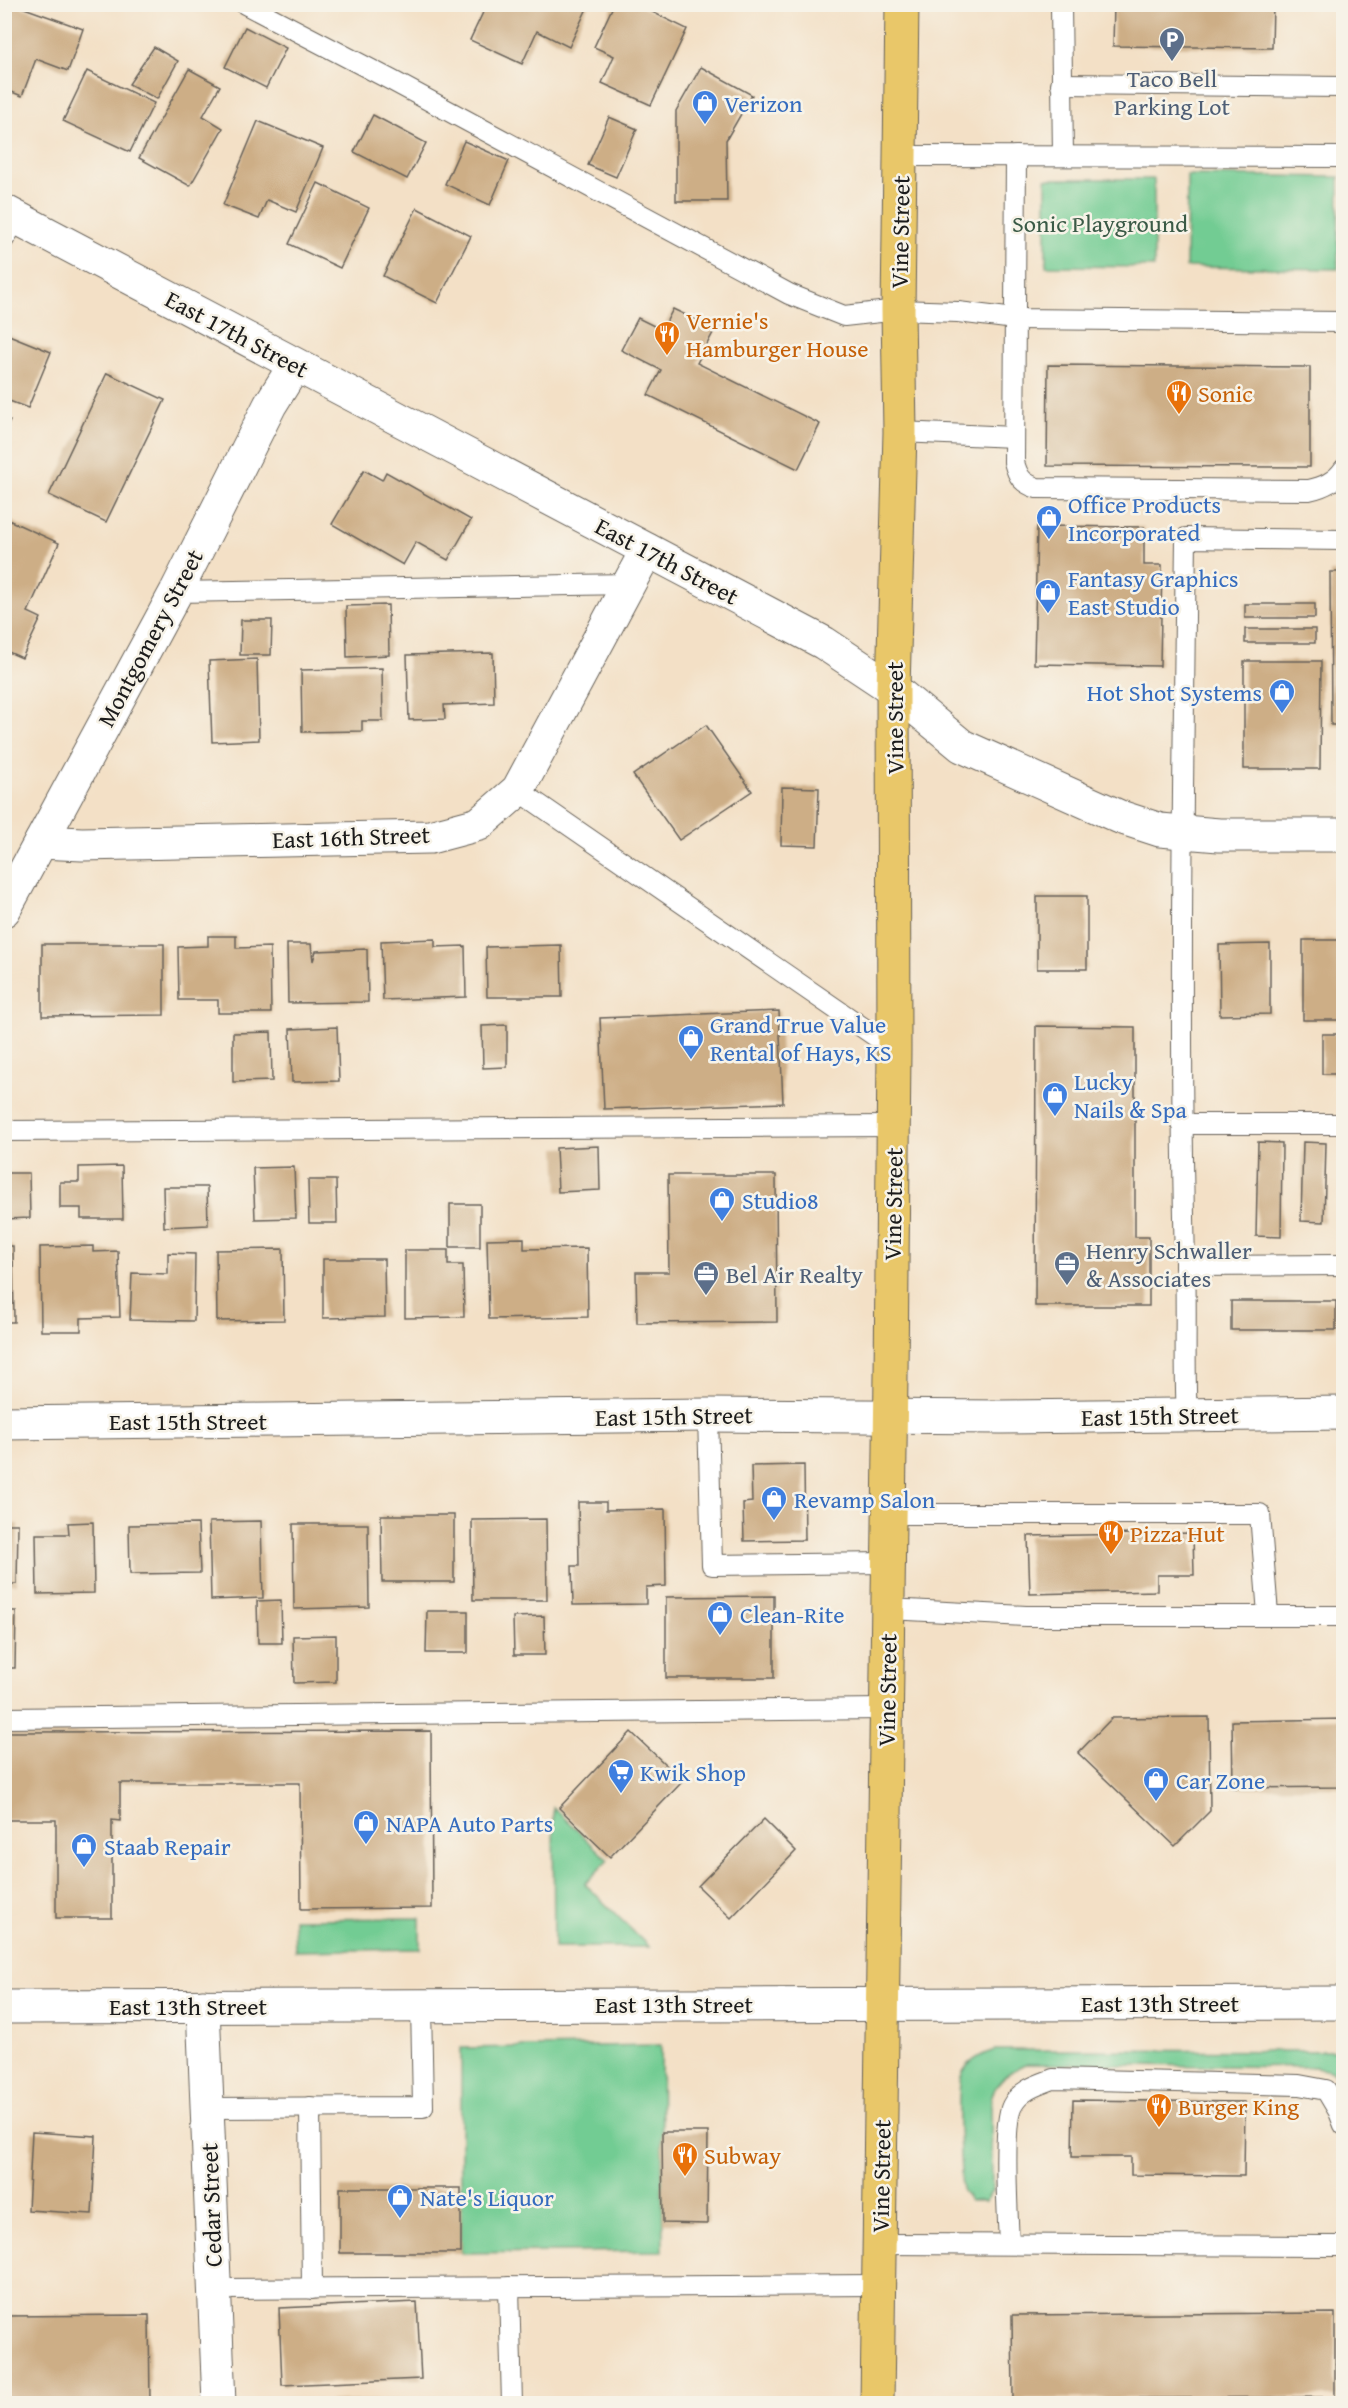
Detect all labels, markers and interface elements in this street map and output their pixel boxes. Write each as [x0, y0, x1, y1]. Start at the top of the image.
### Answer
parking icon: Taco Bell Parking Lot [1157, 25, 1187, 63]
place label: Taco Bell Parking Lot [1114, 61, 1231, 124]
place label: Verizon [724, 86, 803, 121]
shop icon: Verizon [690, 88, 720, 126]
street label: Vine Street [882, 175, 918, 289]
park label: Sonic Playground [1012, 206, 1188, 241]
street label: East 17th Street [159, 282, 315, 387]
place label: Vernie's Hamburger House [686, 303, 869, 366]
restaurant icon: Vernie's Hamburger House [652, 319, 682, 357]
place label: Sonic [1198, 376, 1253, 411]
restaurant icon: Sonic [1164, 378, 1194, 416]
place label: Office Products Incorporated [1068, 487, 1221, 550]
shop icon: Office Products Incorporated [1034, 503, 1064, 541]
street label: East 17th Street [589, 509, 745, 614]
street label: Montgomery Street [88, 542, 212, 733]
place label: Fantasy Graphics East Studio [1068, 561, 1239, 624]
shop icon: Fantasy Graphics East Studio [1033, 577, 1063, 615]
street label: Vine Street [877, 661, 912, 775]
place label: Hot Shot Systems [1087, 675, 1262, 710]
shop icon: Hot Shot Systems [1267, 677, 1297, 715]
street label: East 16th Street [272, 817, 431, 857]
place label: Grand True Value Rental of Hays, KS [710, 1007, 891, 1070]
shop icon: Grand True Value Rental of Hays, KS [676, 1023, 706, 1061]
place label: Lucky Nails & Spa [1074, 1064, 1187, 1127]
shop icon: Lucky Nails & Spa [1040, 1080, 1070, 1118]
street label: Vine Street [875, 1147, 911, 1261]
place label: Studio8 [742, 1183, 819, 1218]
shop icon: Studio8 [707, 1185, 737, 1223]
place label: Henry Schwaller & Associates [1086, 1233, 1252, 1296]
office icon: Henry Schwaller & Associates [1052, 1249, 1082, 1287]
place label: Bel Air Realty [726, 1257, 863, 1292]
office icon: Bel Air Realty [691, 1259, 721, 1297]
street label: East 15th Street [595, 1397, 754, 1435]
street label: East 15th Street [1081, 1397, 1240, 1435]
street label: East 15th Street [109, 1404, 267, 1439]
place label: Revamp Salon [794, 1482, 936, 1517]
shop icon: Revamp Salon [759, 1484, 789, 1522]
place label: Pizza Hut [1130, 1516, 1225, 1551]
restaurant icon: Pizza Hut [1096, 1518, 1126, 1556]
place label: Clean-Rite [740, 1597, 844, 1632]
shop icon: Clean-Rite [705, 1599, 735, 1637]
street label: Vine Street [869, 1633, 905, 1747]
place label: Kwik Shop [640, 1755, 746, 1790]
supermarket icon: Kwik Shop [606, 1757, 636, 1795]
place label: Car Zone [1176, 1763, 1265, 1798]
shop icon: Car Zone [1141, 1765, 1171, 1803]
place label: NAPA Auto Parts [386, 1806, 553, 1841]
shop icon: NAPA Auto Parts [351, 1808, 381, 1846]
place label: Staab Repair [104, 1829, 231, 1864]
shop icon: Staab Repair [69, 1831, 99, 1869]
street label: East 13th Street [1081, 1986, 1239, 2021]
street label: East 13th Street [595, 1987, 753, 2022]
street label: East 13th Street [109, 1989, 267, 2024]
place label: Burger King [1178, 2089, 1299, 2124]
restaurant icon: Burger King [1144, 2091, 1174, 2129]
street label: Vine Street [863, 2119, 899, 2233]
place label: Subway [704, 2138, 781, 2173]
restaurant icon: Subway [670, 2140, 700, 2178]
street label: Cedar Street [191, 2142, 231, 2268]
place label: Nate's Liquor [420, 2180, 554, 2215]
shop icon: Nate's Liquor [385, 2182, 415, 2220]

